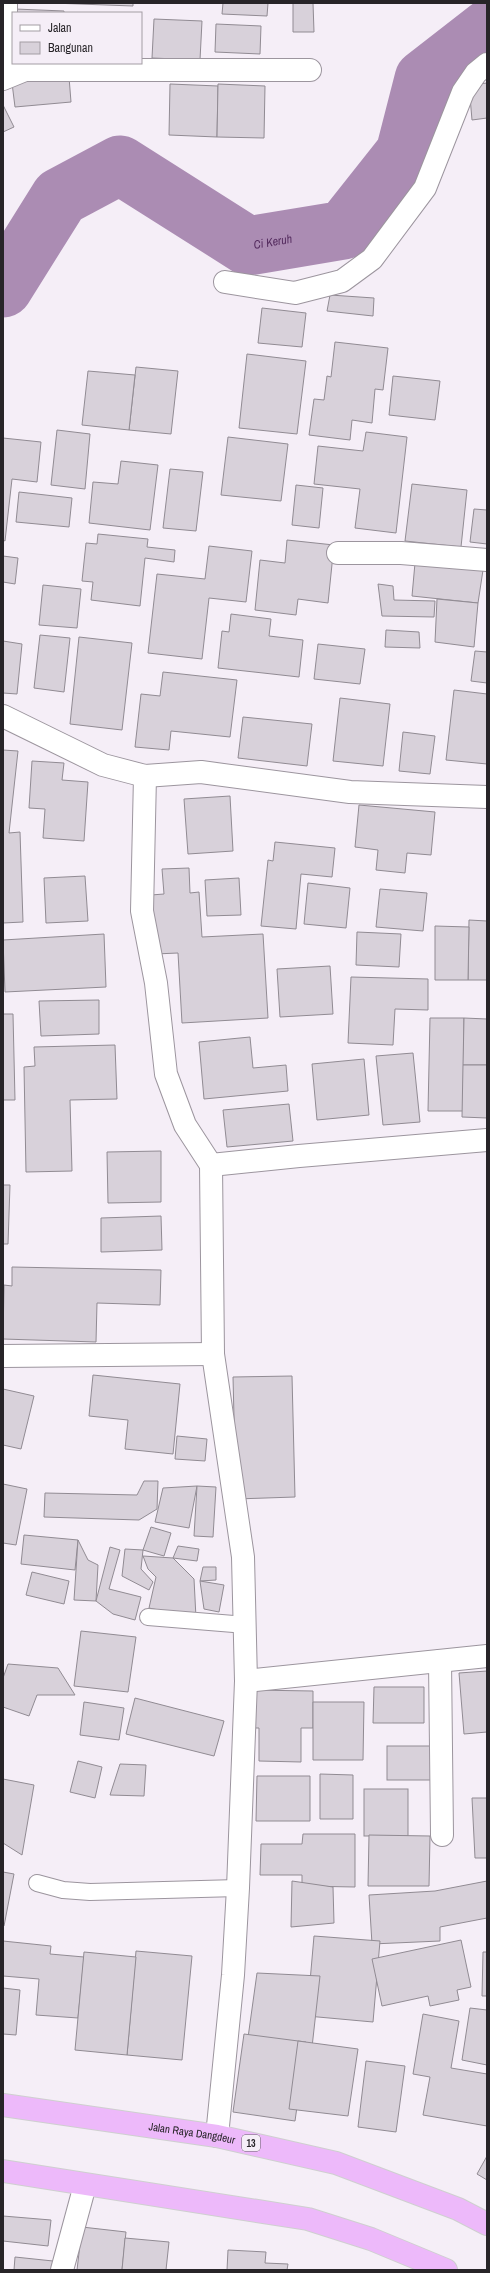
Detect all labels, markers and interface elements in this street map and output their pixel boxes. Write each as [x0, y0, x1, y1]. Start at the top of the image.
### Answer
legend [12, 12, 142, 64]
text: Jalan [48, 20, 72, 36]
text: Bangunan [48, 40, 93, 56]
water label: Ci Keruh [252, 231, 293, 253]
street label: Jalan Raya Dangdeur [148, 2119, 237, 2147]
road number: 13 [242, 2135, 260, 2151]

